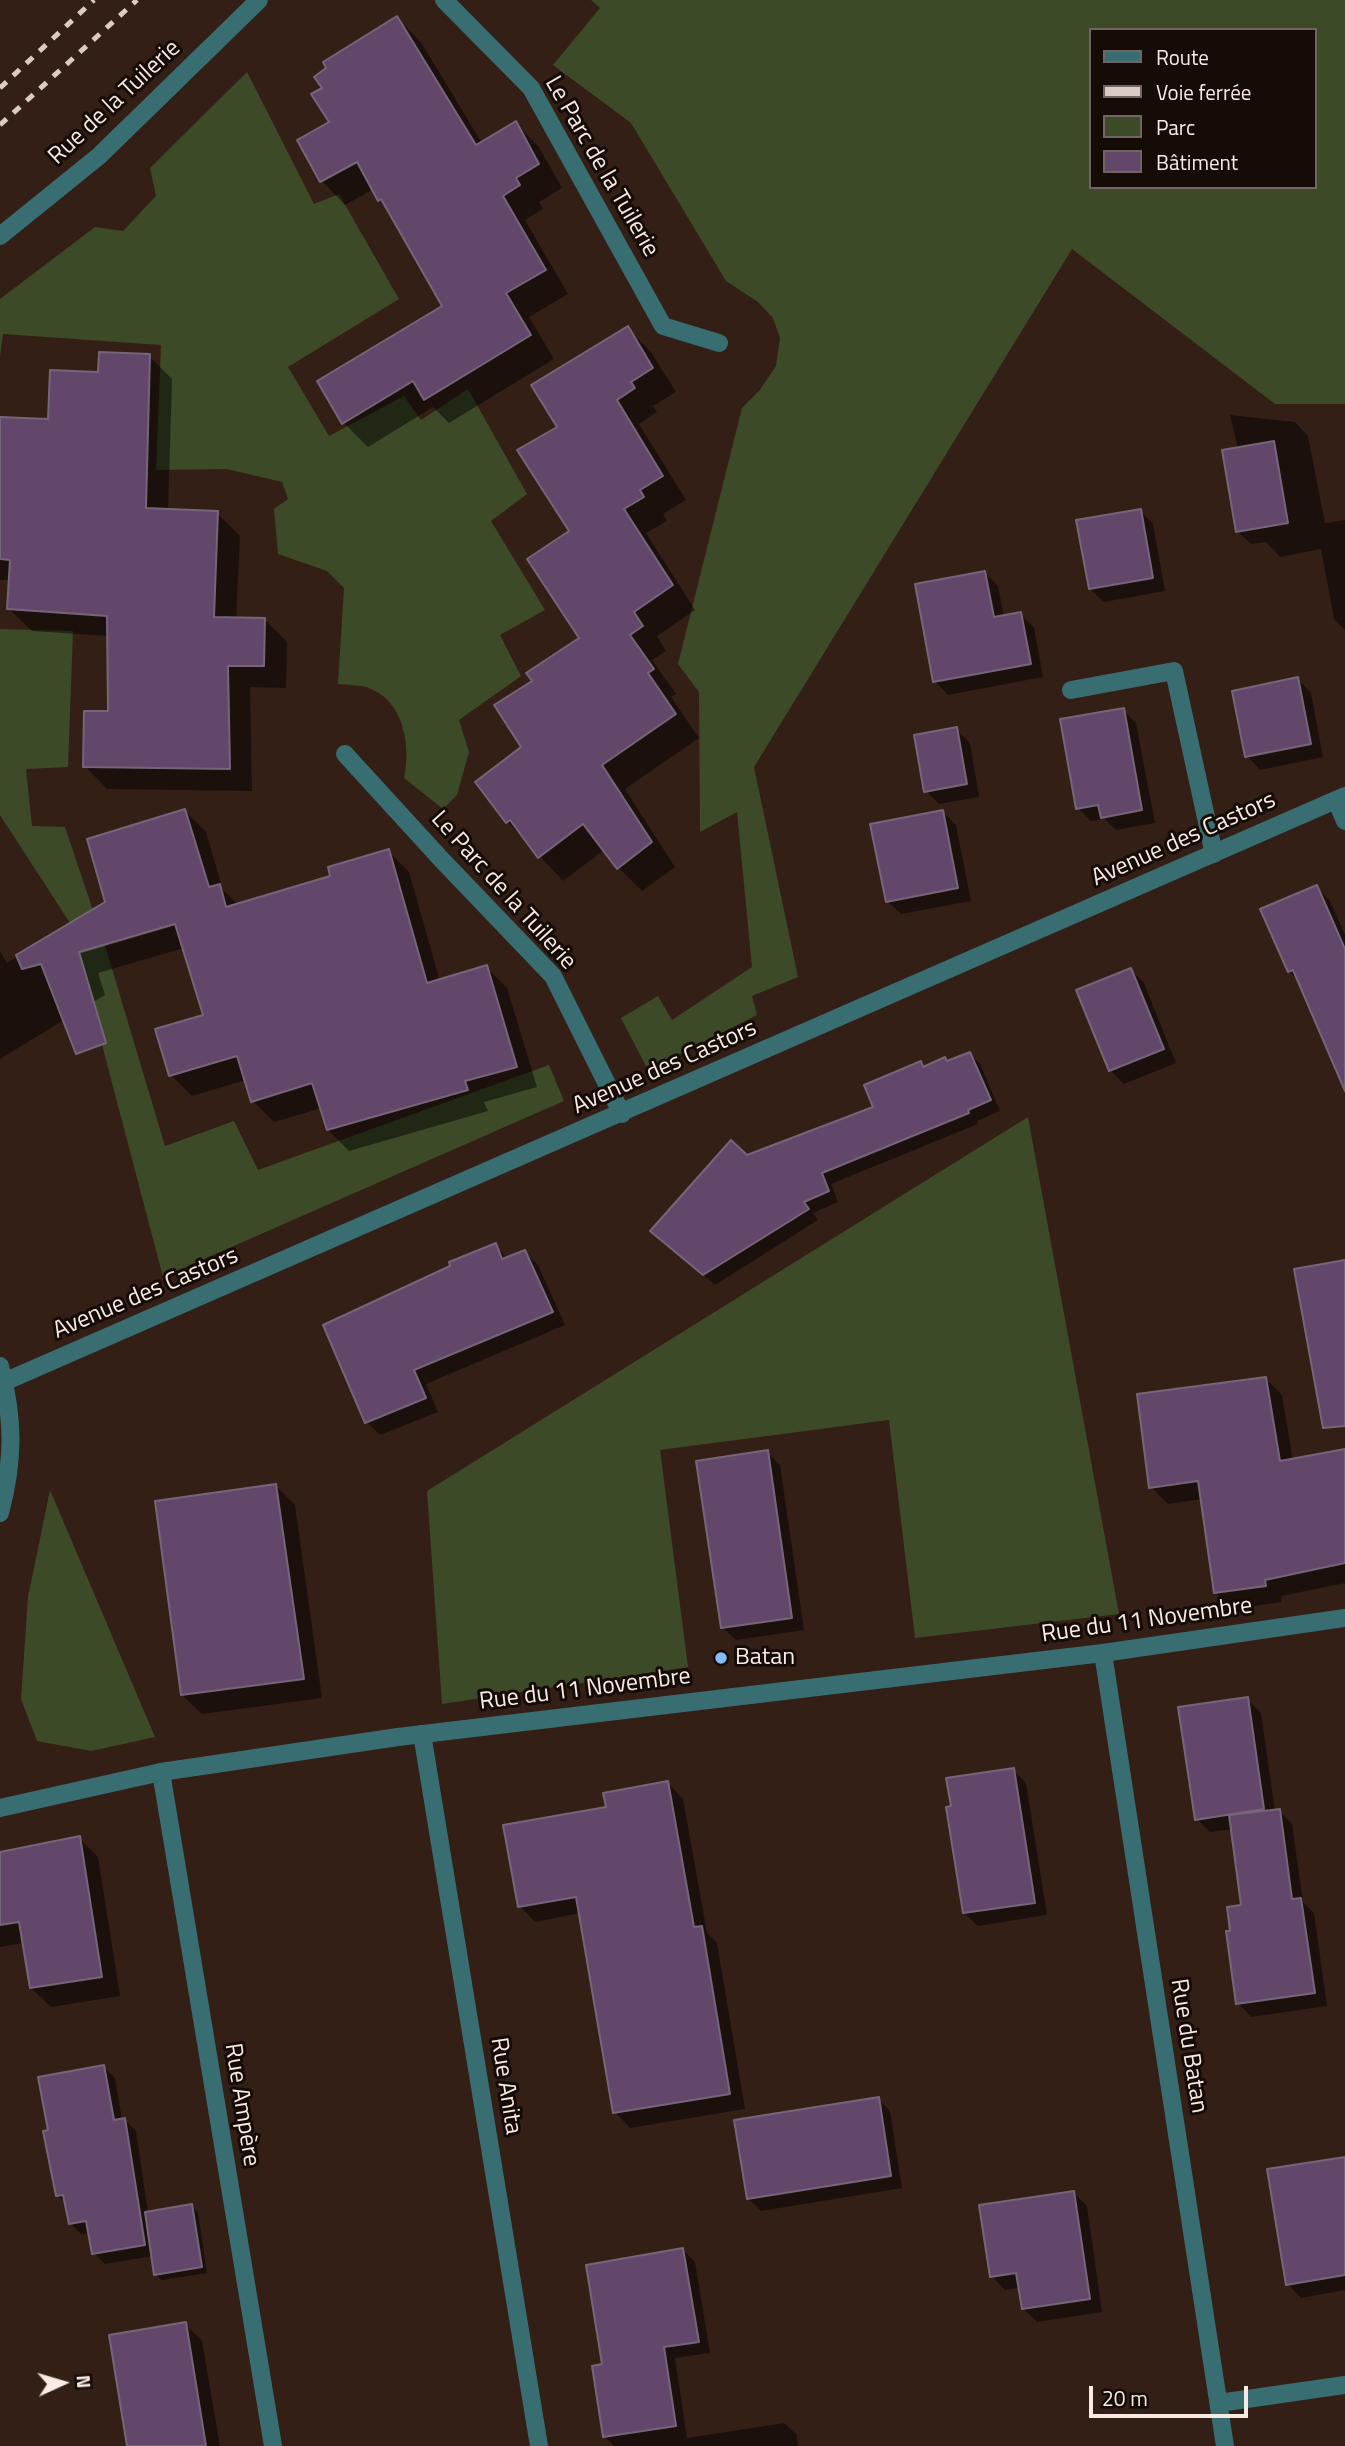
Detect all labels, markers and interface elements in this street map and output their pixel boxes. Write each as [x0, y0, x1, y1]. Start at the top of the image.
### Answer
legend [1090, 28, 1317, 189]
street label: Rue de la Tuilerie [43, 35, 187, 171]
text: Route [1156, 41, 1209, 73]
street label: Le Parc de la Tuilerie [538, 72, 664, 262]
text: Voie ferrée [1156, 76, 1251, 108]
text: Parc [1156, 111, 1195, 143]
text: Bâtiment [1156, 146, 1238, 178]
street label: Avenue des Castors [1088, 786, 1280, 894]
street label: Le Parc de la Tuilerie [424, 806, 582, 976]
street label: Avenue des Castors [569, 1014, 761, 1122]
street label: Avenue des Castors [49, 1242, 243, 1346]
street label: Rue du 11 Novembre [1040, 1592, 1254, 1650]
place label: Batan [735, 1644, 795, 1672]
marker: Batan [713, 1650, 729, 1666]
street label: Rue du 11 Novembre [478, 1663, 692, 1717]
street label: Rue du Batan [1163, 1977, 1213, 2115]
street label: Rue Anita [483, 2035, 527, 2137]
street label: Rue Ampère [217, 2041, 265, 2169]
north arrow [28, 2348, 98, 2418]
scale bar [1093, 2372, 1252, 2416]
text: N [70, 2374, 99, 2389]
text: 20 m [1102, 2382, 1148, 2414]

